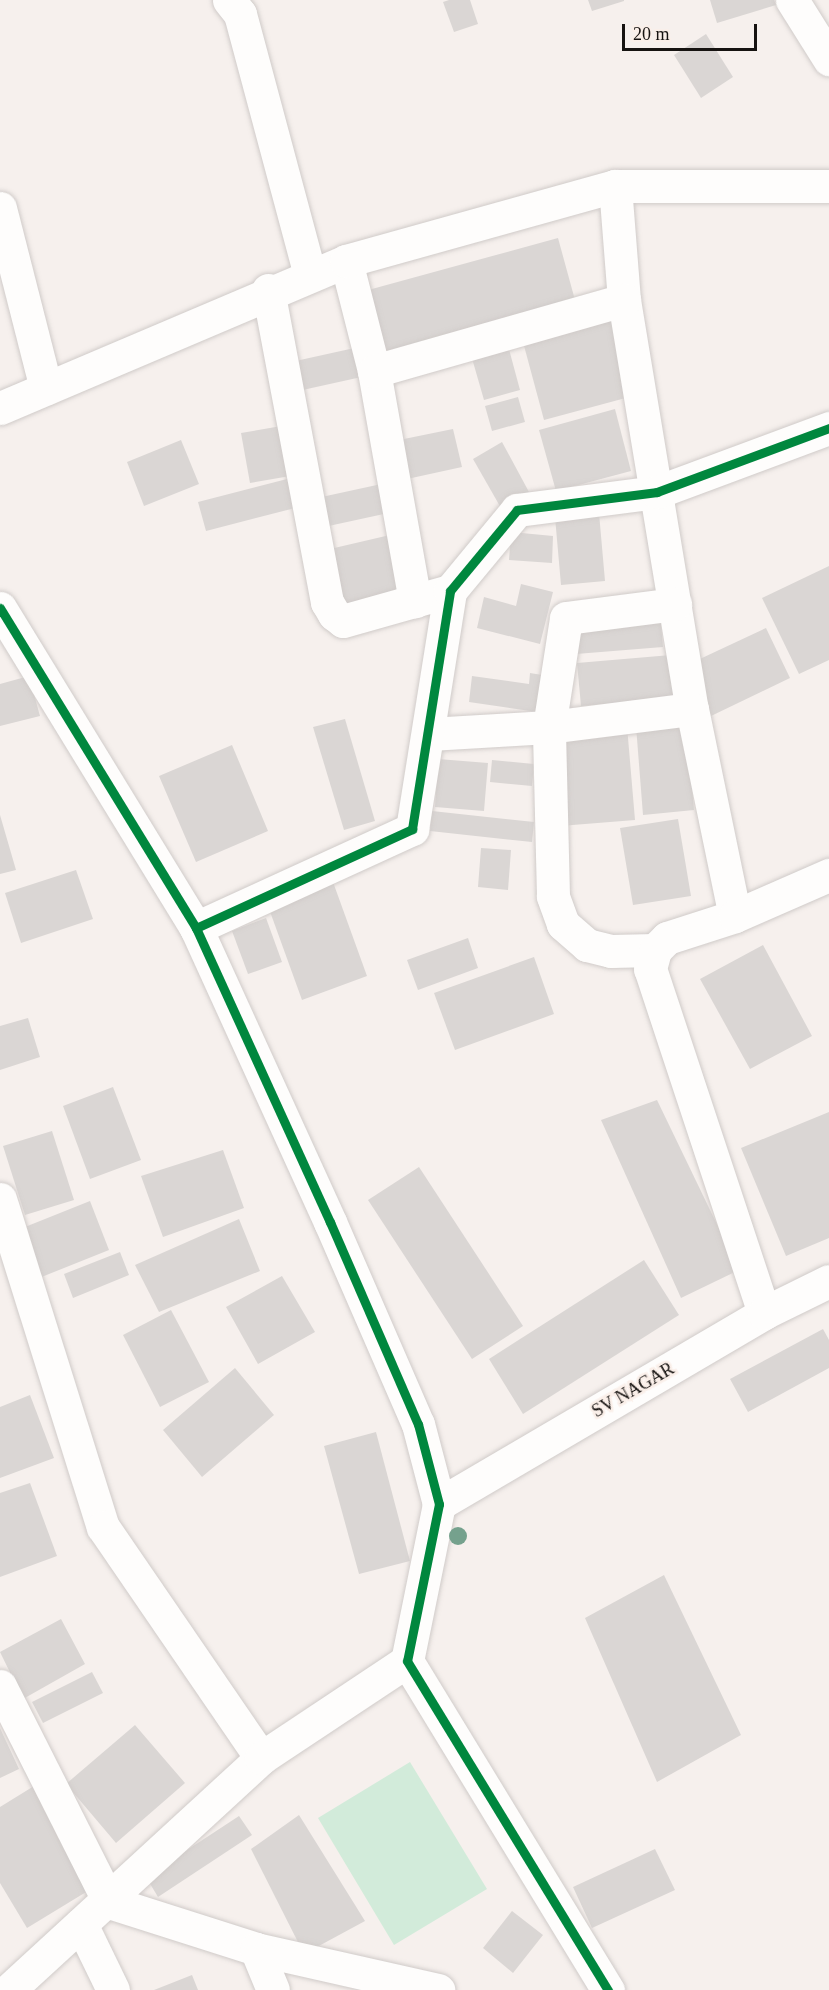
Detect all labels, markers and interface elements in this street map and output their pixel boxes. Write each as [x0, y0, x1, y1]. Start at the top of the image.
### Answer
scale bar [625, 12, 760, 50]
text: 20 m [633, 24, 670, 44]
street label: SV NAGAR [588, 1358, 678, 1422]

